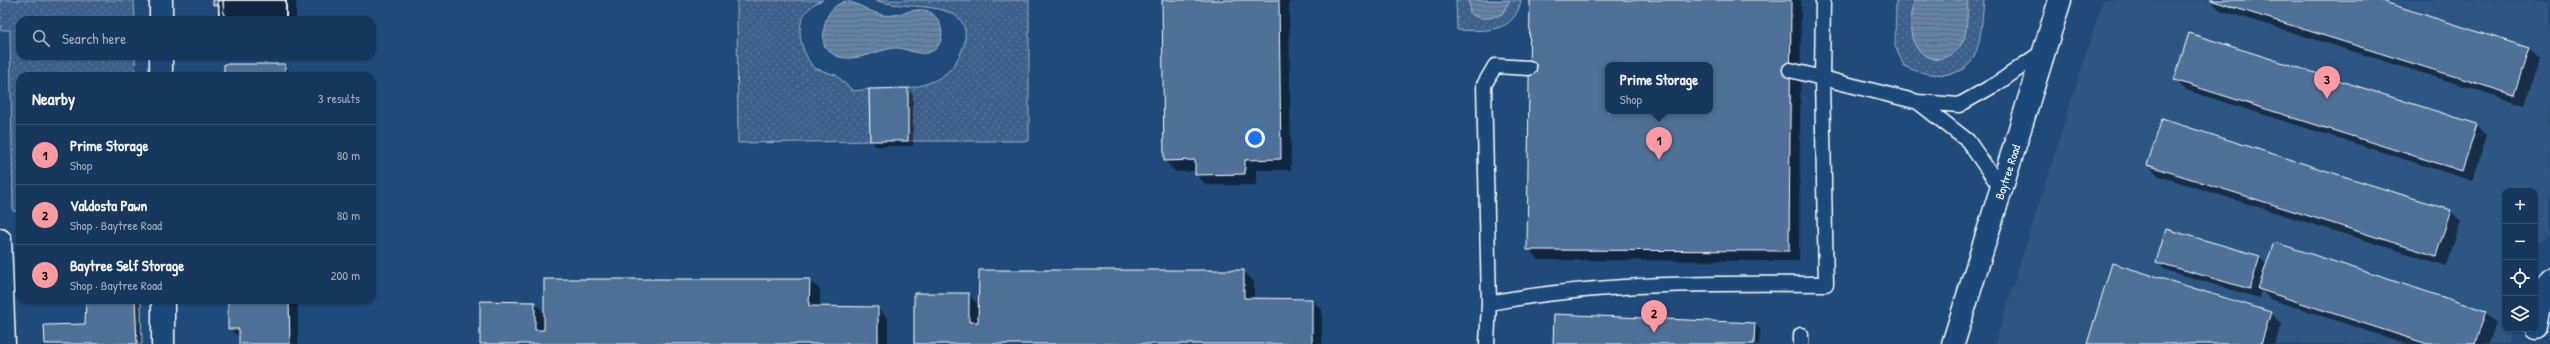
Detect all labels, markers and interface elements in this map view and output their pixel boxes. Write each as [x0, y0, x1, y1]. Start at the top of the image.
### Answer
search box [16, 16, 376, 60]
icon: search [30, 27, 52, 49]
text: Search here [62, 28, 126, 49]
popup [1605, 62, 1713, 114]
pin: 3 [2314, 66, 2340, 99]
text: Prime Storage [1620, 69, 1698, 90]
text: Nearby [32, 87, 75, 110]
text: 3 results [318, 89, 360, 107]
text: Shop [1620, 90, 1642, 108]
pin: 1 [1646, 127, 1672, 160]
your location [1245, 128, 1265, 148]
text: Prime Storage [70, 135, 148, 156]
street label: Baytree Road [1991, 142, 2024, 201]
text: 1 [43, 146, 47, 164]
text: 80 m [337, 146, 360, 164]
text: Shop [70, 156, 92, 174]
map controls [2502, 188, 2538, 332]
button: + [2502, 188, 2538, 224]
text: Valdosta Pawn [70, 195, 147, 216]
text: 2 [42, 206, 48, 224]
text: 80 m [337, 206, 360, 224]
text: Shop · Baytree Road [70, 216, 162, 234]
button: − [2502, 224, 2538, 260]
text: Baytree Self Storage [70, 255, 184, 276]
button: locate [2502, 260, 2538, 296]
text: 3 [42, 266, 48, 284]
text: 200 m [330, 266, 360, 284]
text: Shop · Baytree Road [70, 276, 162, 294]
button: layers [2502, 296, 2538, 332]
pin: 2 [1641, 300, 1667, 333]

